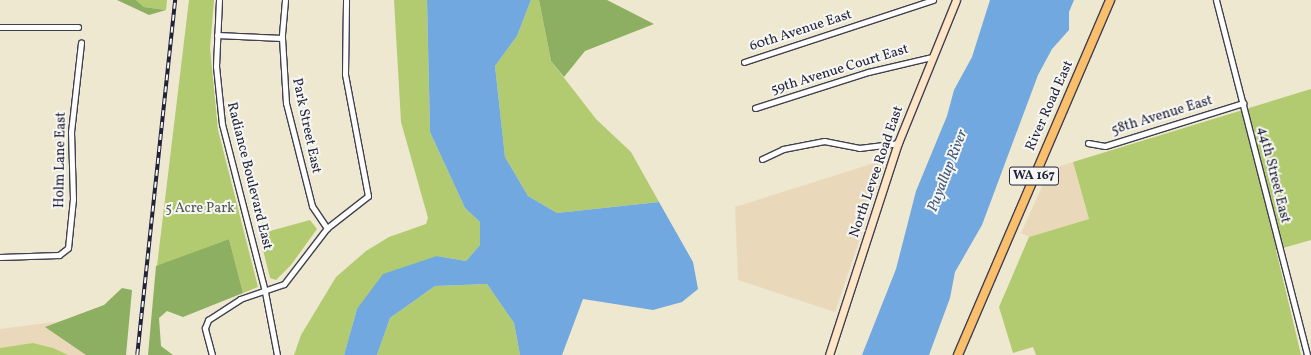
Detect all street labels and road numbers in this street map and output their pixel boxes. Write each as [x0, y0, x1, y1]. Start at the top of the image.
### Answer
street label: 60th Avenue East [748, 7, 854, 55]
street label: 59th Avenue Court East [769, 41, 911, 99]
street label: River Road East [1023, 58, 1077, 154]
street label: Park Street East [288, 77, 324, 175]
street label: 58th Avenue East [1109, 93, 1215, 139]
street label: Radiance Boulevard East [223, 100, 275, 252]
street label: North Levee Road East [847, 104, 907, 240]
street label: Holm Lane East [52, 112, 70, 208]
street label: 44th Street East [1253, 125, 1293, 225]
road number: WA 167 [1008, 165, 1060, 187]

